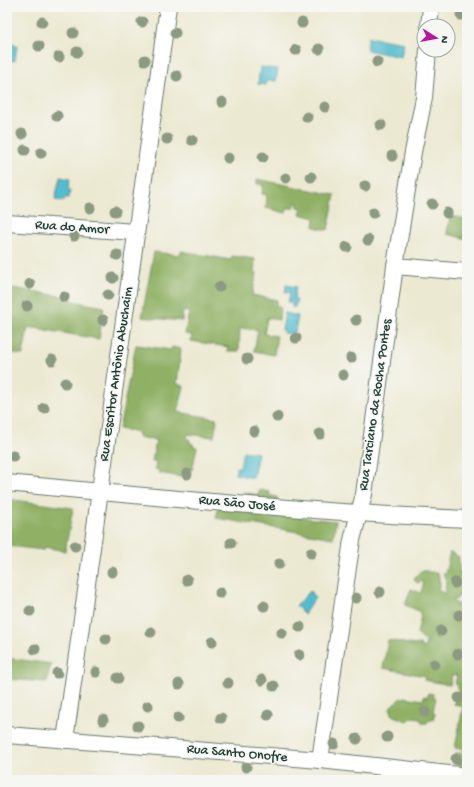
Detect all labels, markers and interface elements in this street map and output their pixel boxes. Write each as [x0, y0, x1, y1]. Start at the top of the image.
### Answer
north arrow [416, 18, 456, 58]
text: N [437, 35, 450, 44]
street label: Rua do Amor [34, 217, 111, 239]
street label: Rua Escritor Antônio Abuchaim [96, 285, 138, 462]
street label: Rua Tarciano da Rocha Pontes [356, 317, 397, 492]
street label: Rua São José [198, 492, 277, 516]
street label: Rua Santo Onofre [186, 741, 289, 767]

